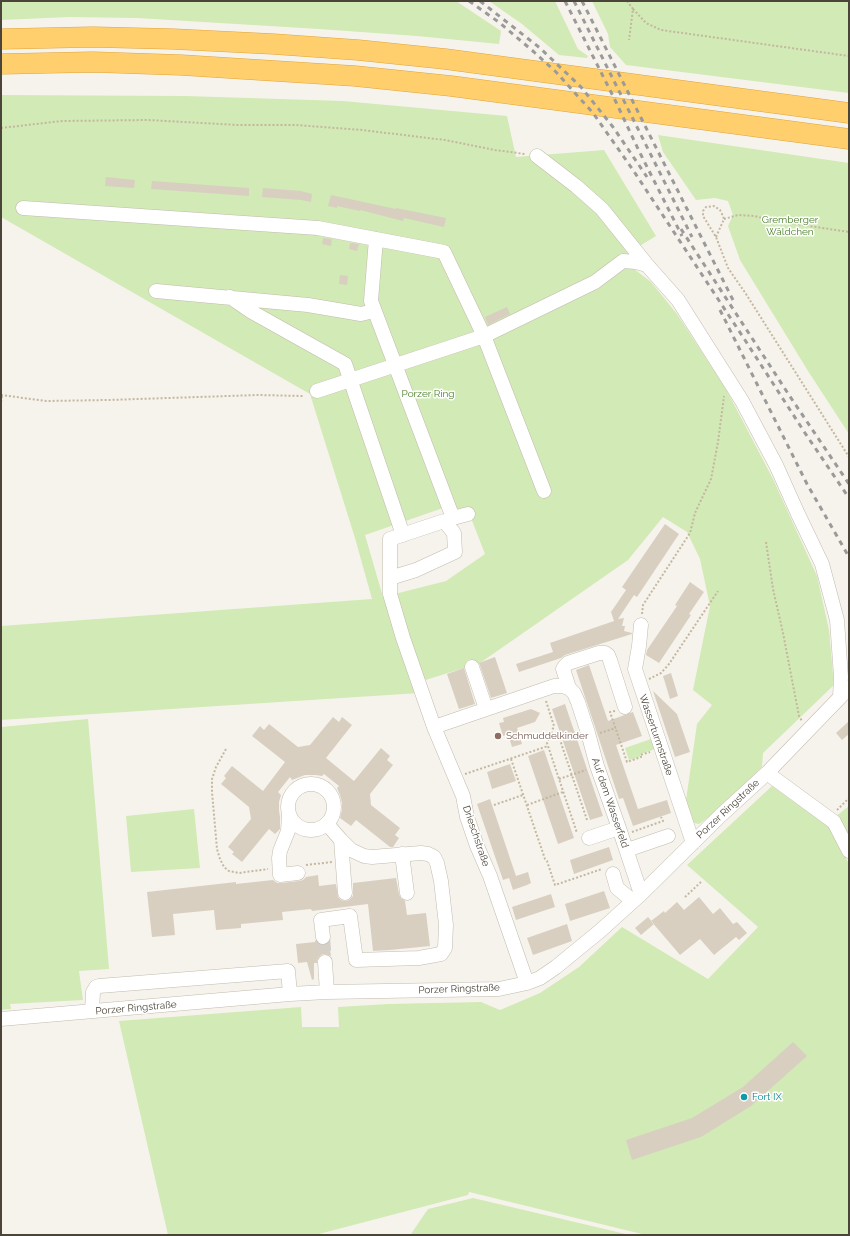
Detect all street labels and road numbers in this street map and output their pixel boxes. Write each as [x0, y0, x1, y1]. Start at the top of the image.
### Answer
street label: Wasserturmstraße [637, 693, 675, 777]
street label: Auf dem Wasserfeld [589, 756, 631, 850]
street label: Porzer Ringstraße [694, 777, 762, 841]
street label: Drieschstraße [460, 804, 492, 868]
street label: Porzer Ringstraße [418, 982, 500, 996]
street label: Porzer Ringstraße [95, 998, 177, 1018]

